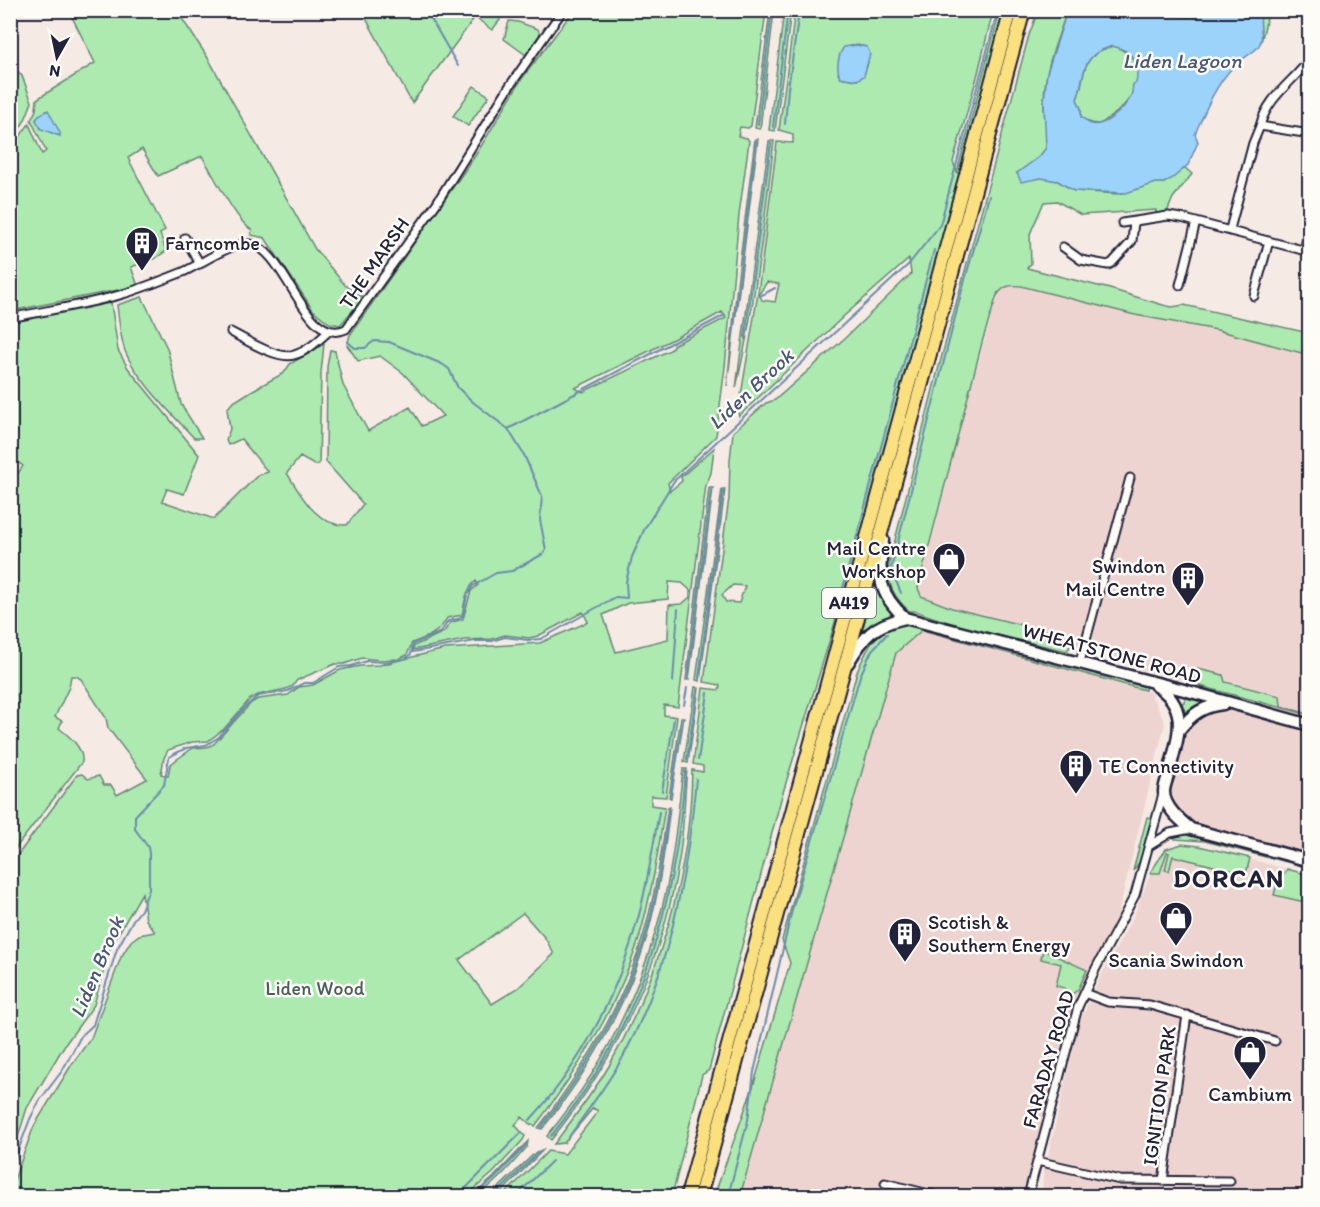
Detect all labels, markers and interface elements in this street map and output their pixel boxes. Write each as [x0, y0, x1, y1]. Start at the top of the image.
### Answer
north arrow [27, 27, 87, 87]
water label: Liden Lagoon [1122, 48, 1242, 73]
text: N [48, 61, 62, 82]
street label: THE MARSH [334, 213, 414, 313]
building icon: Farncombe [124, 225, 160, 272]
place label: Farncombe [165, 231, 260, 255]
water label: Liden Brook [703, 342, 799, 434]
place label: Mail Centre Workshop [826, 536, 926, 583]
shop icon: Mail Centre Workshop [931, 541, 967, 588]
place label: Swindon Mail Centre [1065, 554, 1165, 601]
building icon: Swindon Mail Centre [1170, 560, 1206, 607]
road number: A419 [822, 588, 876, 618]
street label: WHEATSTONE ROAD [1020, 618, 1204, 688]
building icon: TE Connectivity [1058, 748, 1094, 795]
place label: TE Connectivity [1099, 754, 1234, 778]
district label: DORCAN [1173, 862, 1285, 894]
shop icon: Scania Swindon [1158, 900, 1194, 947]
place label: Scotish & Southern Energy [928, 910, 1071, 957]
water label: Liden Brook [64, 911, 129, 1021]
building icon: Scotish & Southern Energy [887, 916, 923, 963]
place label: Scania Swindon [1108, 948, 1244, 972]
park label: Liden Wood [265, 976, 365, 1000]
street label: FARADAY ROAD [1017, 987, 1079, 1131]
street label: IGNITION PARK [1137, 1025, 1181, 1167]
shop icon: Cambium [1232, 1034, 1268, 1081]
place label: Cambium [1208, 1082, 1292, 1106]

